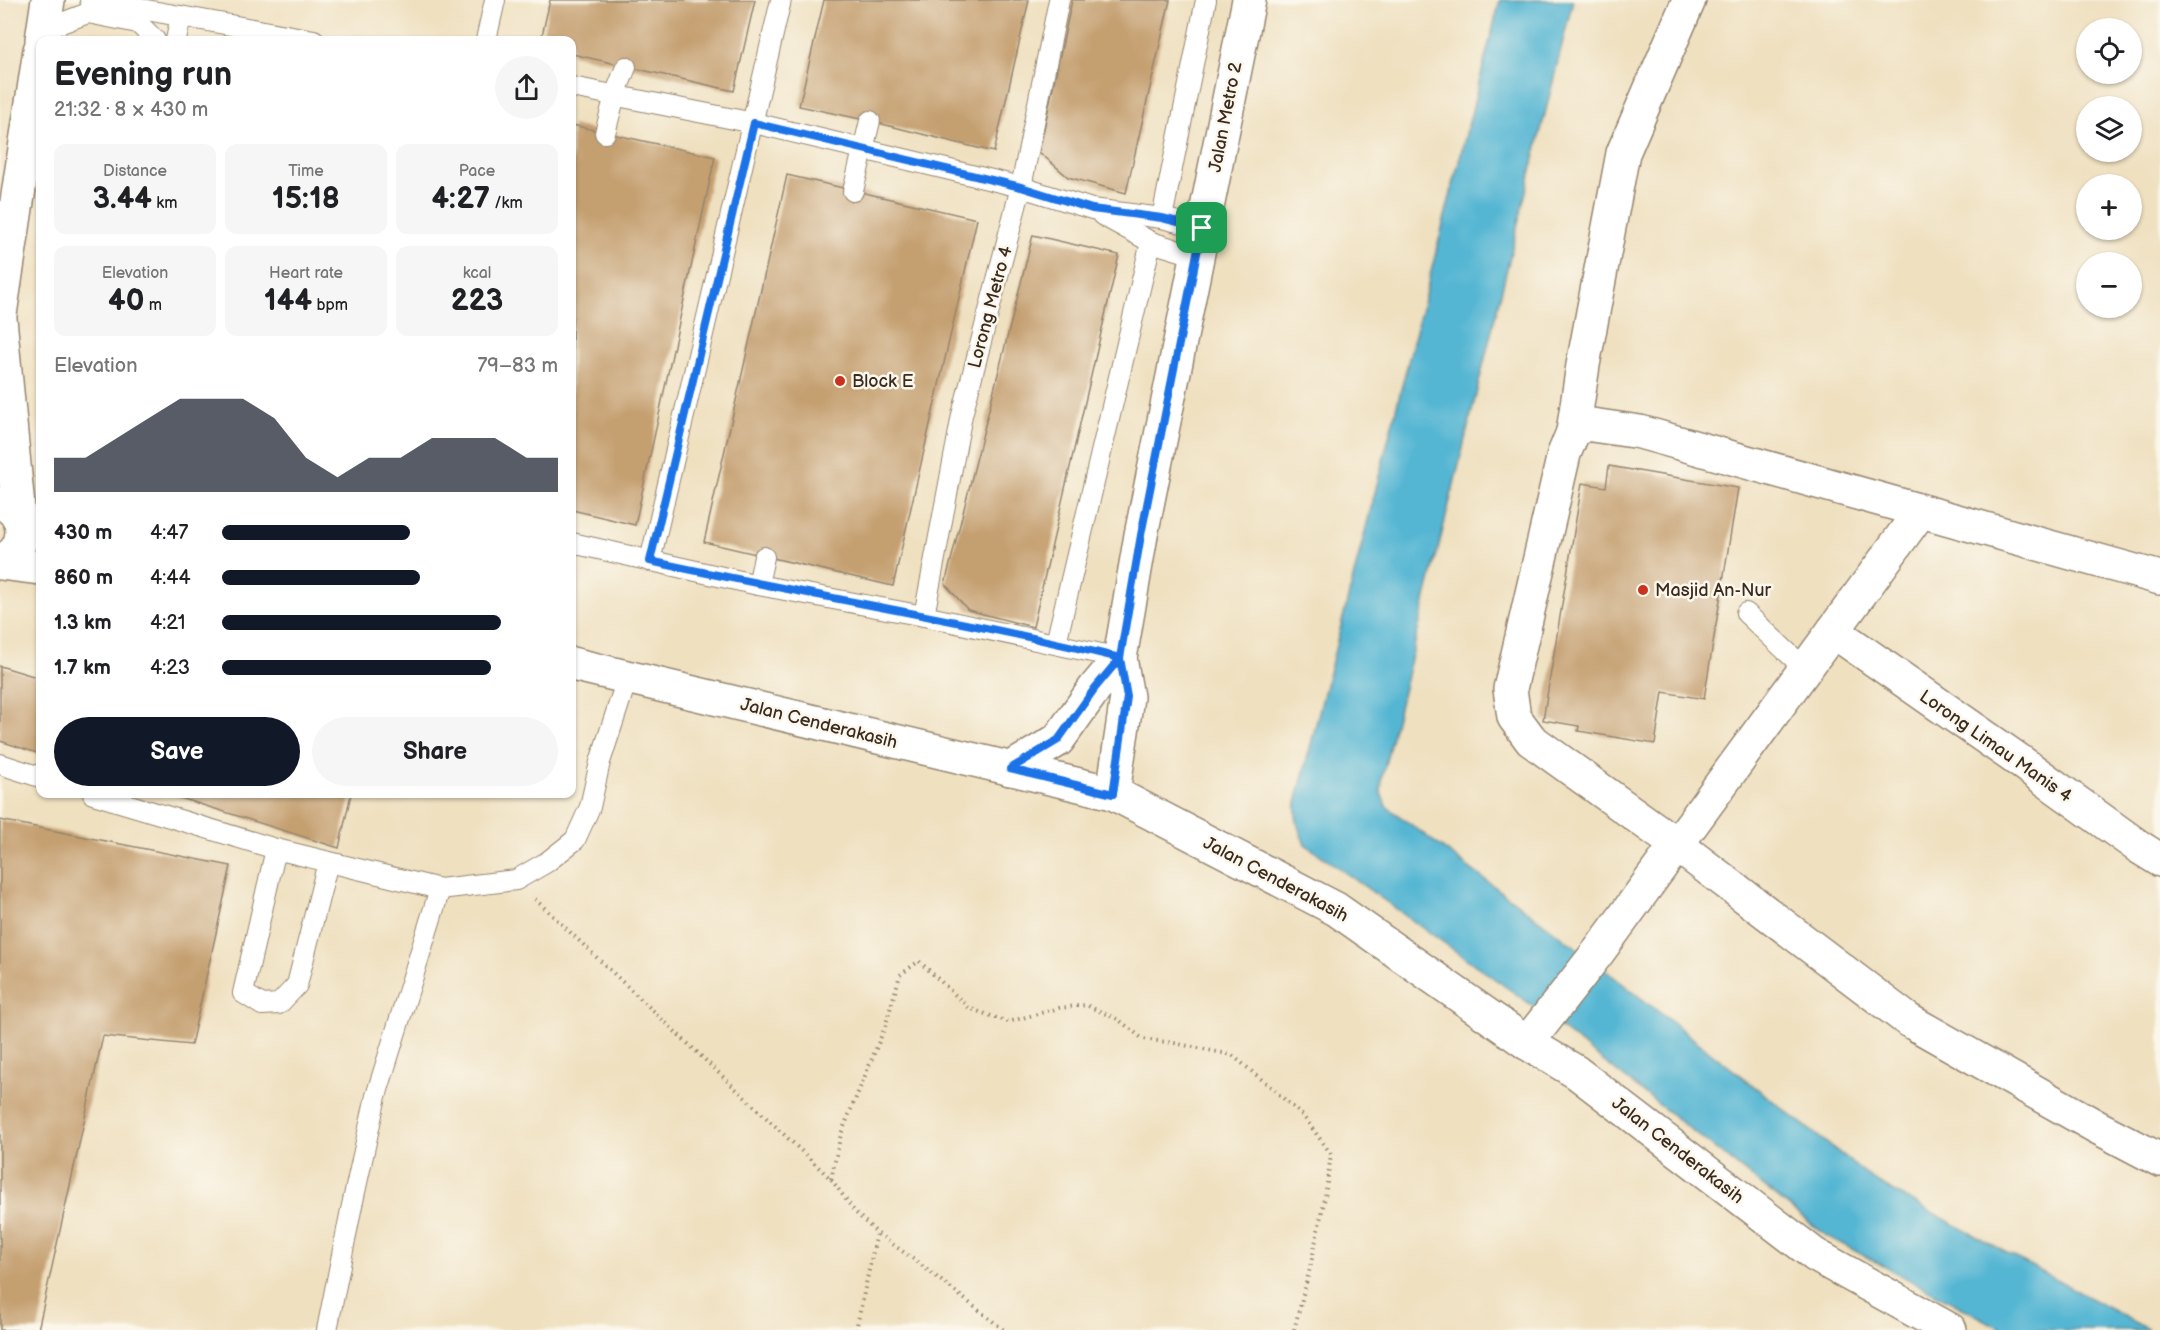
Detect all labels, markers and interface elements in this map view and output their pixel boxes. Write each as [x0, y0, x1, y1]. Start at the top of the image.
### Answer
map controls [2076, 18, 2142, 318]
button: locate [2076, 18, 2142, 84]
text: Evening run [54, 55, 232, 95]
button: share [495, 56, 558, 119]
street label: Jalan Metro 2 [1205, 60, 1247, 174]
button: layers [2076, 96, 2142, 162]
text: 21:32 · 8 × 430 m [54, 98, 208, 122]
text: Distance [103, 162, 167, 181]
text: Time [288, 162, 324, 181]
text: Pace [459, 162, 495, 181]
button: + [2076, 174, 2142, 240]
text: 3.44 [93, 181, 152, 217]
text: 15:18 [272, 181, 340, 217]
text: 4:27 [431, 181, 490, 217]
text: km [152, 194, 177, 213]
text: /km [490, 194, 523, 213]
pin [1176, 202, 1227, 253]
icon: arrive [1185, 211, 1218, 244]
street label: Lorong Metro 4 [964, 244, 1017, 371]
button: − [2076, 252, 2142, 318]
text: Elevation [102, 264, 168, 283]
text: Heart rate [269, 264, 343, 283]
text: kcal [463, 264, 491, 283]
text: 40 [108, 283, 144, 319]
text: 144 [264, 283, 312, 319]
text: 223 [451, 283, 503, 319]
text: m [144, 296, 162, 315]
text: bpm [312, 296, 348, 315]
text: Elevation [54, 354, 137, 378]
text: 79–83 m [478, 354, 558, 378]
place label: Block E [852, 371, 914, 392]
marker: Block E [833, 374, 847, 388]
text: 430 m [54, 521, 112, 545]
text: 4:47 [150, 521, 188, 545]
text: 860 m [54, 566, 113, 590]
text: 4:44 [150, 566, 191, 590]
place label: Masjid An-Nur [1655, 580, 1772, 601]
marker: Masjid An-Nur [1636, 583, 1650, 597]
text: 1.3 km [54, 611, 111, 635]
text: 4:21 [150, 611, 185, 635]
text: 1.7 km [54, 656, 111, 680]
text: 4:23 [150, 656, 190, 680]
street label: Lorong Limau Manis 4 [1915, 686, 2076, 807]
street label: Jalan Cenderakasih [738, 694, 900, 753]
button: Save [54, 717, 300, 786]
button: Share [312, 717, 558, 786]
street label: Jalan Cenderakasih [1200, 832, 1352, 927]
street label: Jalan Cenderakasih [1608, 1093, 1748, 1208]

